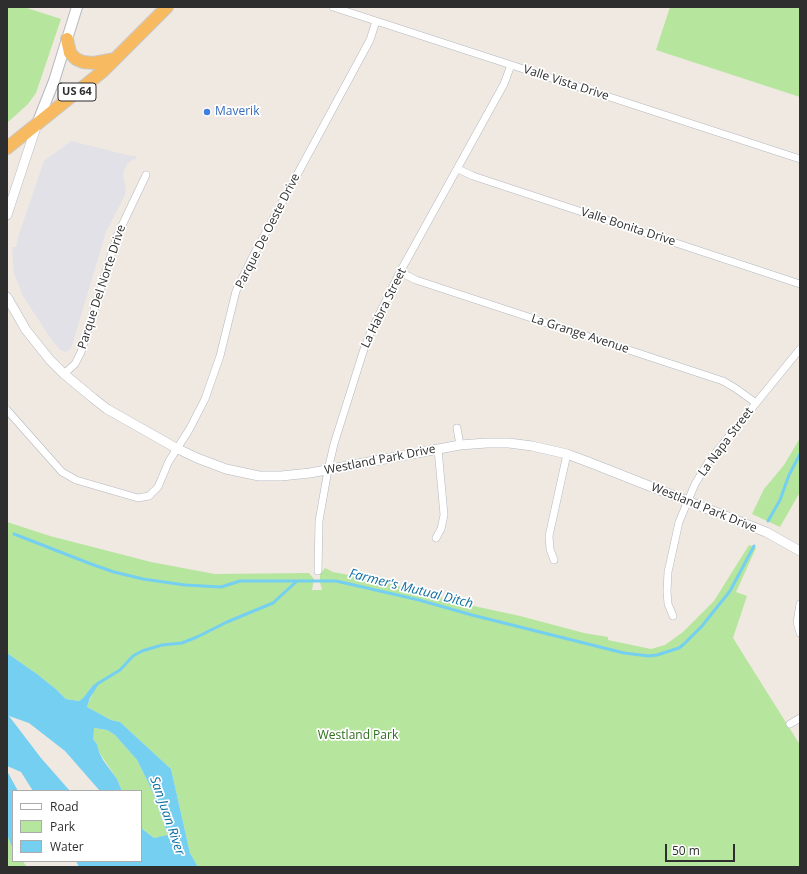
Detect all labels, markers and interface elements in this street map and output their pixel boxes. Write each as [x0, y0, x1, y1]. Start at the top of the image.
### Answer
street label: Valle Vista Drive [521, 62, 611, 104]
road number: US 64 [58, 83, 96, 101]
place label: Maverik [215, 105, 259, 119]
marker: Maverik [202, 107, 212, 117]
street label: Parque De Oeste Drive [233, 171, 303, 291]
street label: Valle Bonita Drive [579, 205, 677, 249]
street label: Parque Del Norte Drive [75, 223, 129, 351]
street label: La Habra Street [358, 266, 410, 350]
street label: La Grange Avenue [529, 311, 631, 357]
street label: La Napa Street [695, 405, 757, 479]
street label: Westland Park Drive [323, 442, 437, 478]
street label: Westland Park Drive [649, 480, 759, 536]
water label: Farmer's Mutual Ditch [347, 566, 475, 612]
park label: Westland Park [318, 729, 398, 743]
water label: San Juan River [146, 775, 188, 857]
legend [12, 790, 142, 862]
text: Road [50, 798, 79, 815]
text: Park [50, 818, 75, 835]
scale bar [667, 836, 737, 862]
text: Water [50, 838, 84, 855]
text: 50 m [672, 842, 700, 859]

